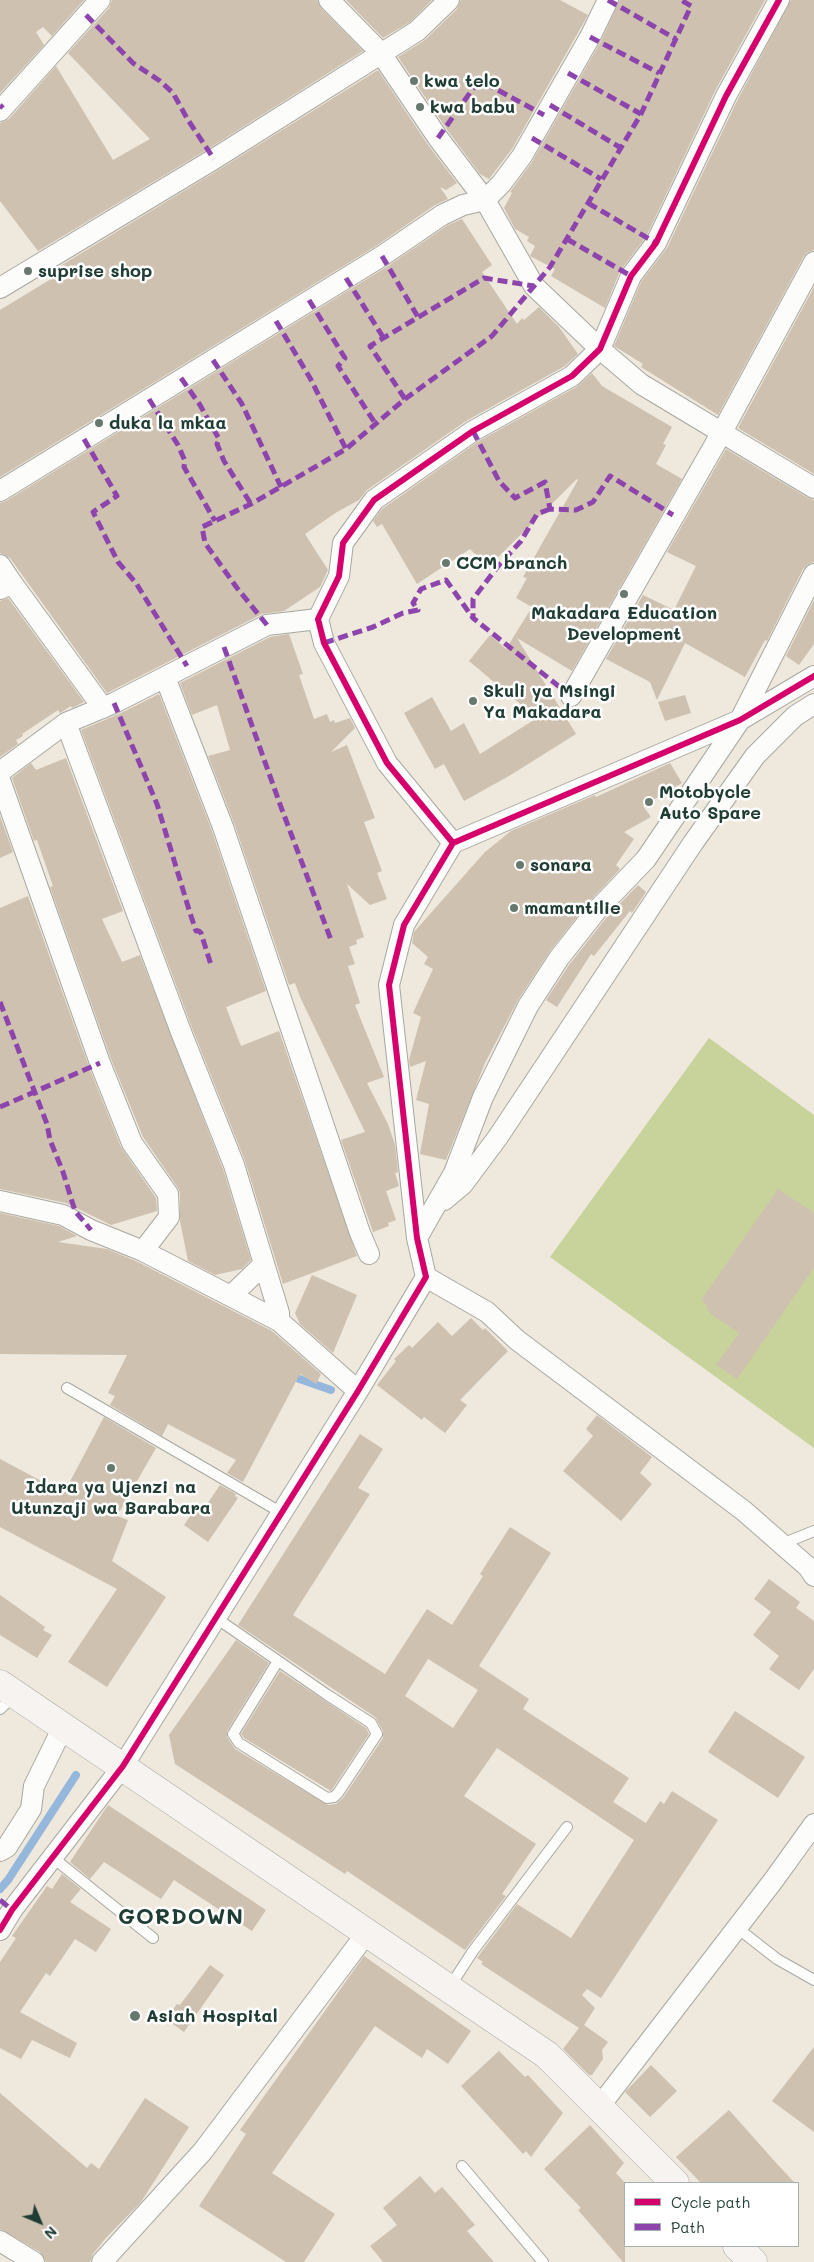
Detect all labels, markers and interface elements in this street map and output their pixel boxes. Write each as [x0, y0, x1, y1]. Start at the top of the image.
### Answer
place label: kwa telo [424, 70, 500, 92]
marker: kwa telo [408, 75, 420, 87]
place label: kwa babu [430, 96, 515, 118]
marker: kwa babu [414, 101, 426, 113]
place label: suprise shop [38, 260, 152, 282]
marker: suprise shop [22, 265, 34, 277]
place label: duka la mkaa [109, 412, 226, 434]
marker: duka la mkaa [93, 417, 105, 429]
place label: CCM branch [456, 552, 567, 574]
marker: CCM branch [440, 557, 452, 569]
marker: Makadara Education Development [618, 588, 630, 600]
place label: Makadara Education Development [531, 602, 717, 644]
place label: Skuli ya Msingi Ya Makadara [483, 680, 616, 722]
marker: Skuli ya Msingi Ya Makadara [467, 695, 479, 707]
place label: Motobycle Auto Spare [659, 781, 761, 824]
marker: Motobycle Auto Spare [643, 796, 655, 808]
place label: sonara [530, 854, 592, 876]
marker: sonara [514, 859, 526, 871]
place label: mamantilie [524, 897, 621, 919]
marker: mamantilie [508, 902, 520, 914]
marker: Idara ya Ujenzi na Utunzaji wa Barabara [105, 1462, 117, 1474]
place label: Idara ya Ujenzi na Utunzaji wa Barabara [11, 1476, 211, 1518]
district label: GORDOWN [117, 1904, 245, 1930]
place label: Asiah Hospital [146, 2005, 278, 2027]
marker: Asiah Hospital [128, 2009, 142, 2023]
legend [624, 2182, 799, 2247]
text: Cycle path [671, 2192, 750, 2212]
north arrow [15, 2197, 65, 2247]
text: Path [671, 2217, 705, 2237]
text: N [40, 2222, 61, 2243]

